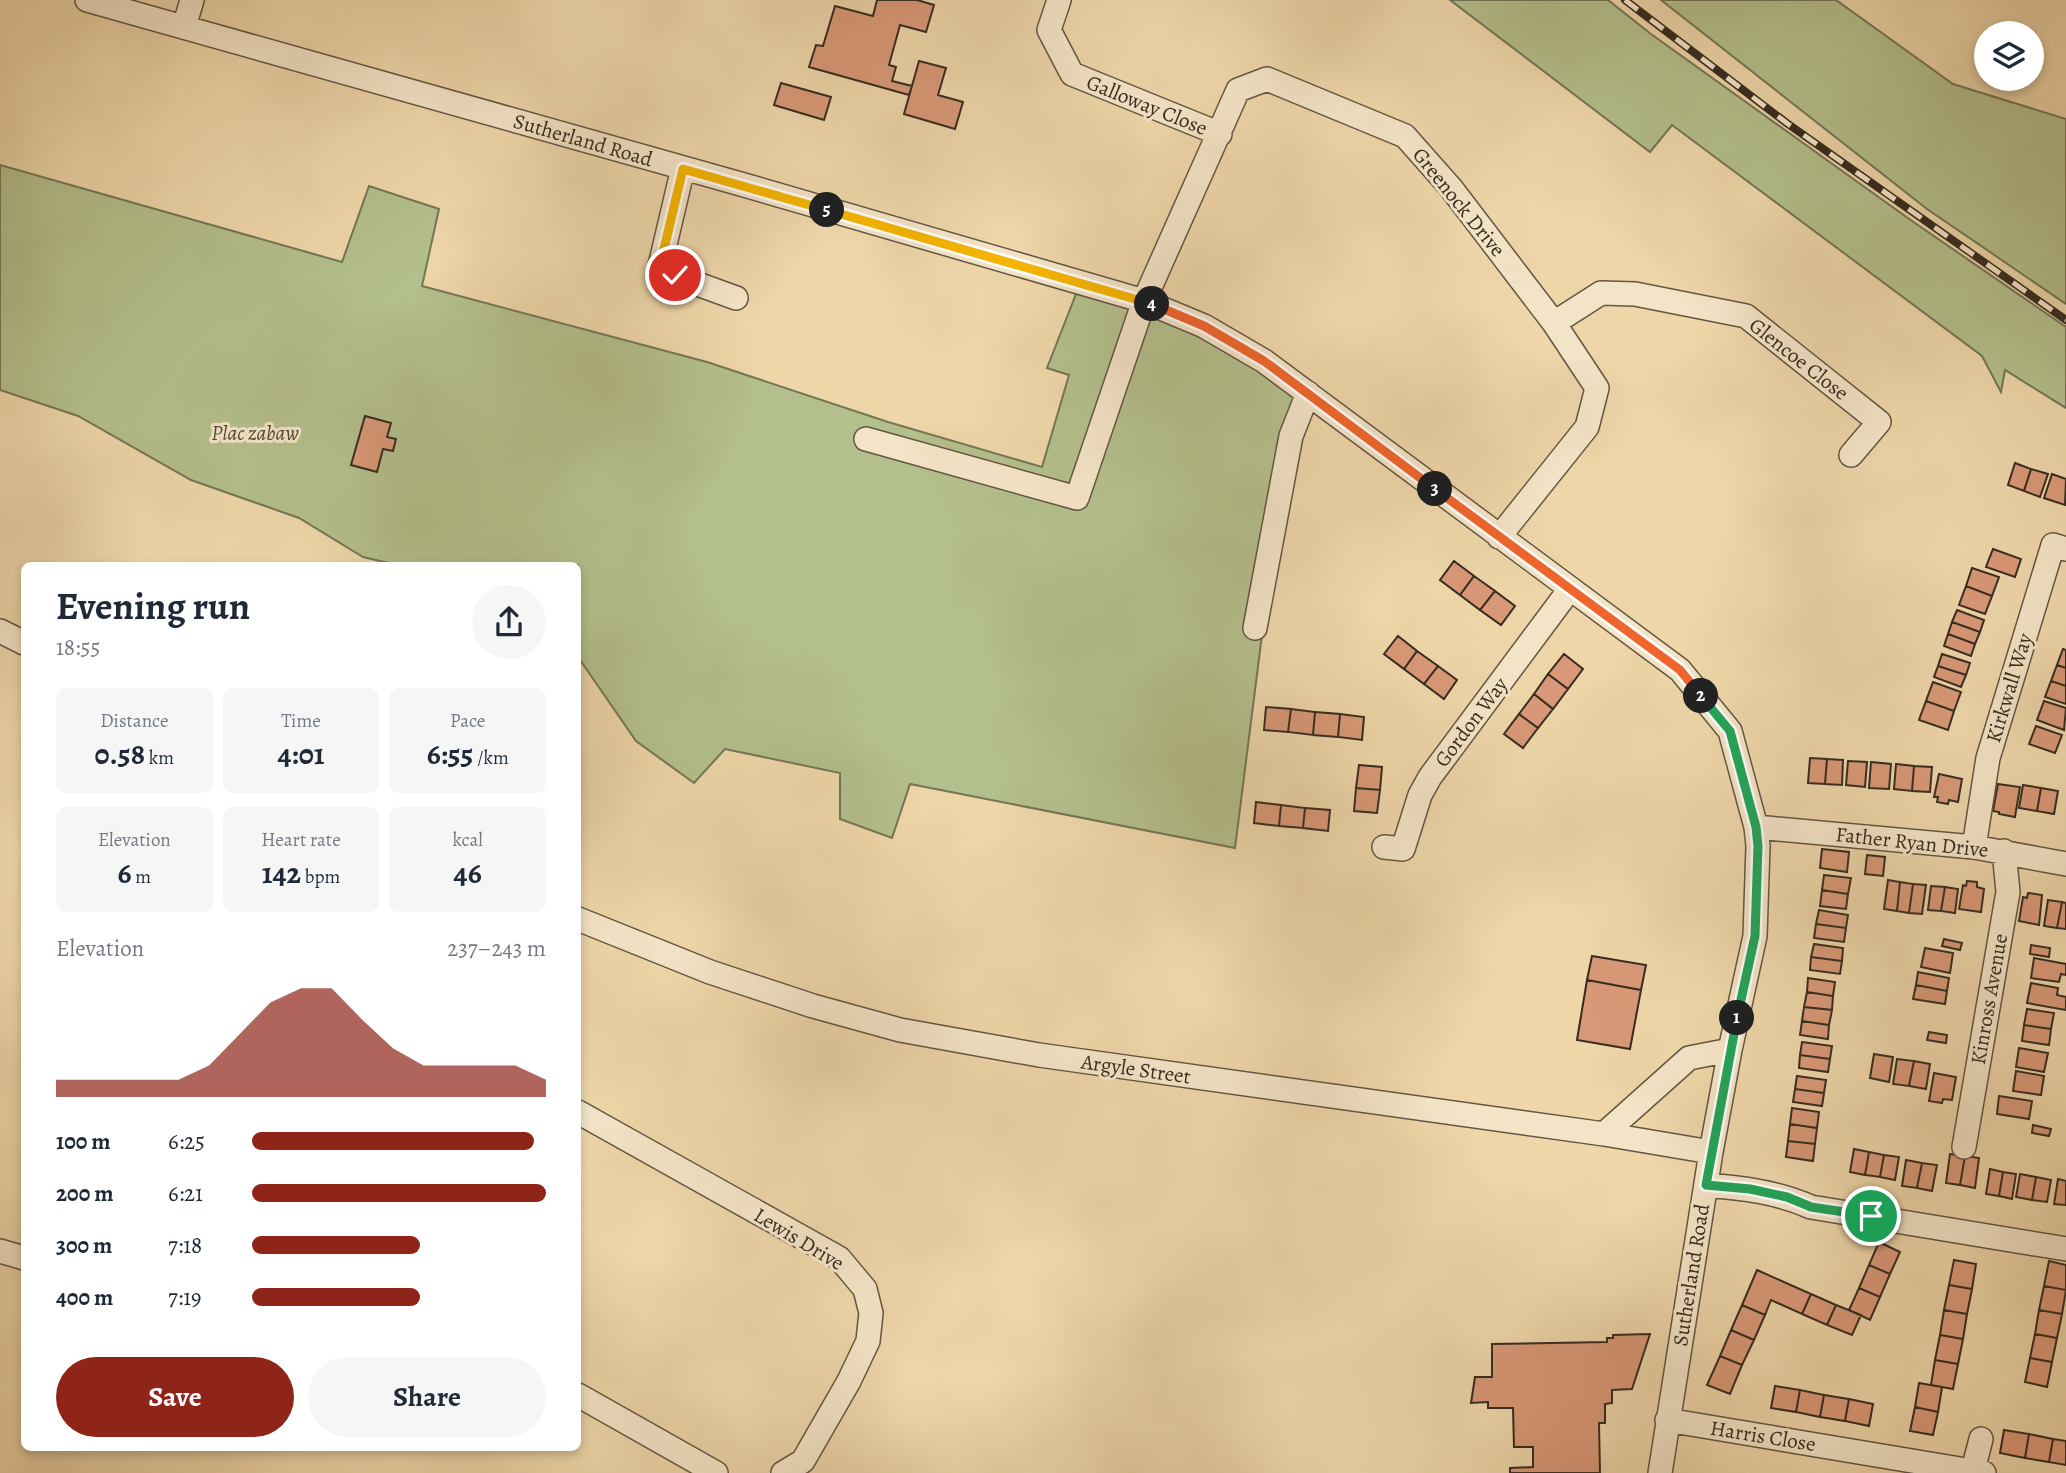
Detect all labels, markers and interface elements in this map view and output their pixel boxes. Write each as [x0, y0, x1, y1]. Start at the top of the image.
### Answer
map controls [1974, 21, 2044, 91]
button: layers [1974, 21, 2044, 91]
street label: Galloway Close [1082, 68, 1212, 142]
street label: Sutherland Road [510, 107, 657, 173]
street label: Greenock Drive [1406, 142, 1512, 262]
pin: 5 [810, 192, 844, 228]
text: 5 [822, 196, 831, 222]
pin [645, 245, 705, 305]
icon: check [656, 256, 694, 294]
pin: 4 [1134, 286, 1170, 322]
text: 4 [1147, 290, 1156, 316]
street label: Glencoe Close [1743, 311, 1855, 407]
park label: Plac zabaw [211, 419, 299, 447]
pin: 3 [1418, 472, 1452, 506]
text: 3 [1430, 475, 1439, 501]
text: Evening run [56, 580, 250, 632]
button: share [472, 585, 546, 659]
street label: Kirkwall Way [1979, 629, 2039, 746]
text: 18:55 [56, 632, 100, 663]
street label: Gordon Way [1428, 671, 1514, 773]
pin: 2 [1684, 678, 1718, 714]
text: 2 [1696, 682, 1705, 708]
text: Distance [100, 708, 168, 734]
text: Time [281, 708, 321, 734]
text: Pace [450, 708, 485, 734]
text: 0.58 [95, 734, 145, 774]
text: 4:01 [277, 734, 325, 774]
text: 6:55 [427, 734, 473, 774]
text: km [145, 745, 174, 771]
text: /km [473, 745, 509, 771]
street label: Father Ryan Drive [1834, 820, 1990, 864]
text: Elevation [98, 827, 171, 853]
text: Heart rate [261, 827, 341, 853]
text: kcal [452, 827, 483, 853]
text: 6 [118, 853, 132, 893]
text: 142 [262, 853, 301, 893]
text: 46 [454, 853, 482, 893]
text: m [132, 864, 151, 890]
text: bpm [301, 864, 340, 890]
street label: Kinross Avenue [1964, 931, 2014, 1067]
text: Elevation [56, 933, 144, 964]
text: 237–243 m [447, 933, 546, 964]
pin: 1 [1720, 1000, 1754, 1036]
text: 1 [1733, 1004, 1740, 1030]
street label: Argyle Street [1079, 1047, 1193, 1091]
text: 100 m [56, 1126, 111, 1157]
text: 6:25 [168, 1126, 205, 1157]
text: 200 m [56, 1178, 114, 1209]
text: 6:21 [168, 1178, 203, 1209]
pin [1841, 1186, 1901, 1246]
icon: arrive [1852, 1197, 1890, 1235]
street label: Lewis Drive [749, 1201, 849, 1277]
street label: Sutherland Road [1666, 1201, 1716, 1348]
text: 300 m [56, 1230, 112, 1261]
text: 7:18 [168, 1230, 202, 1261]
text: 400 m [56, 1282, 113, 1313]
text: 7:19 [168, 1282, 201, 1313]
button: Save [56, 1357, 294, 1437]
button: Share [308, 1357, 546, 1437]
street label: Harris Close [1708, 1414, 1818, 1458]

